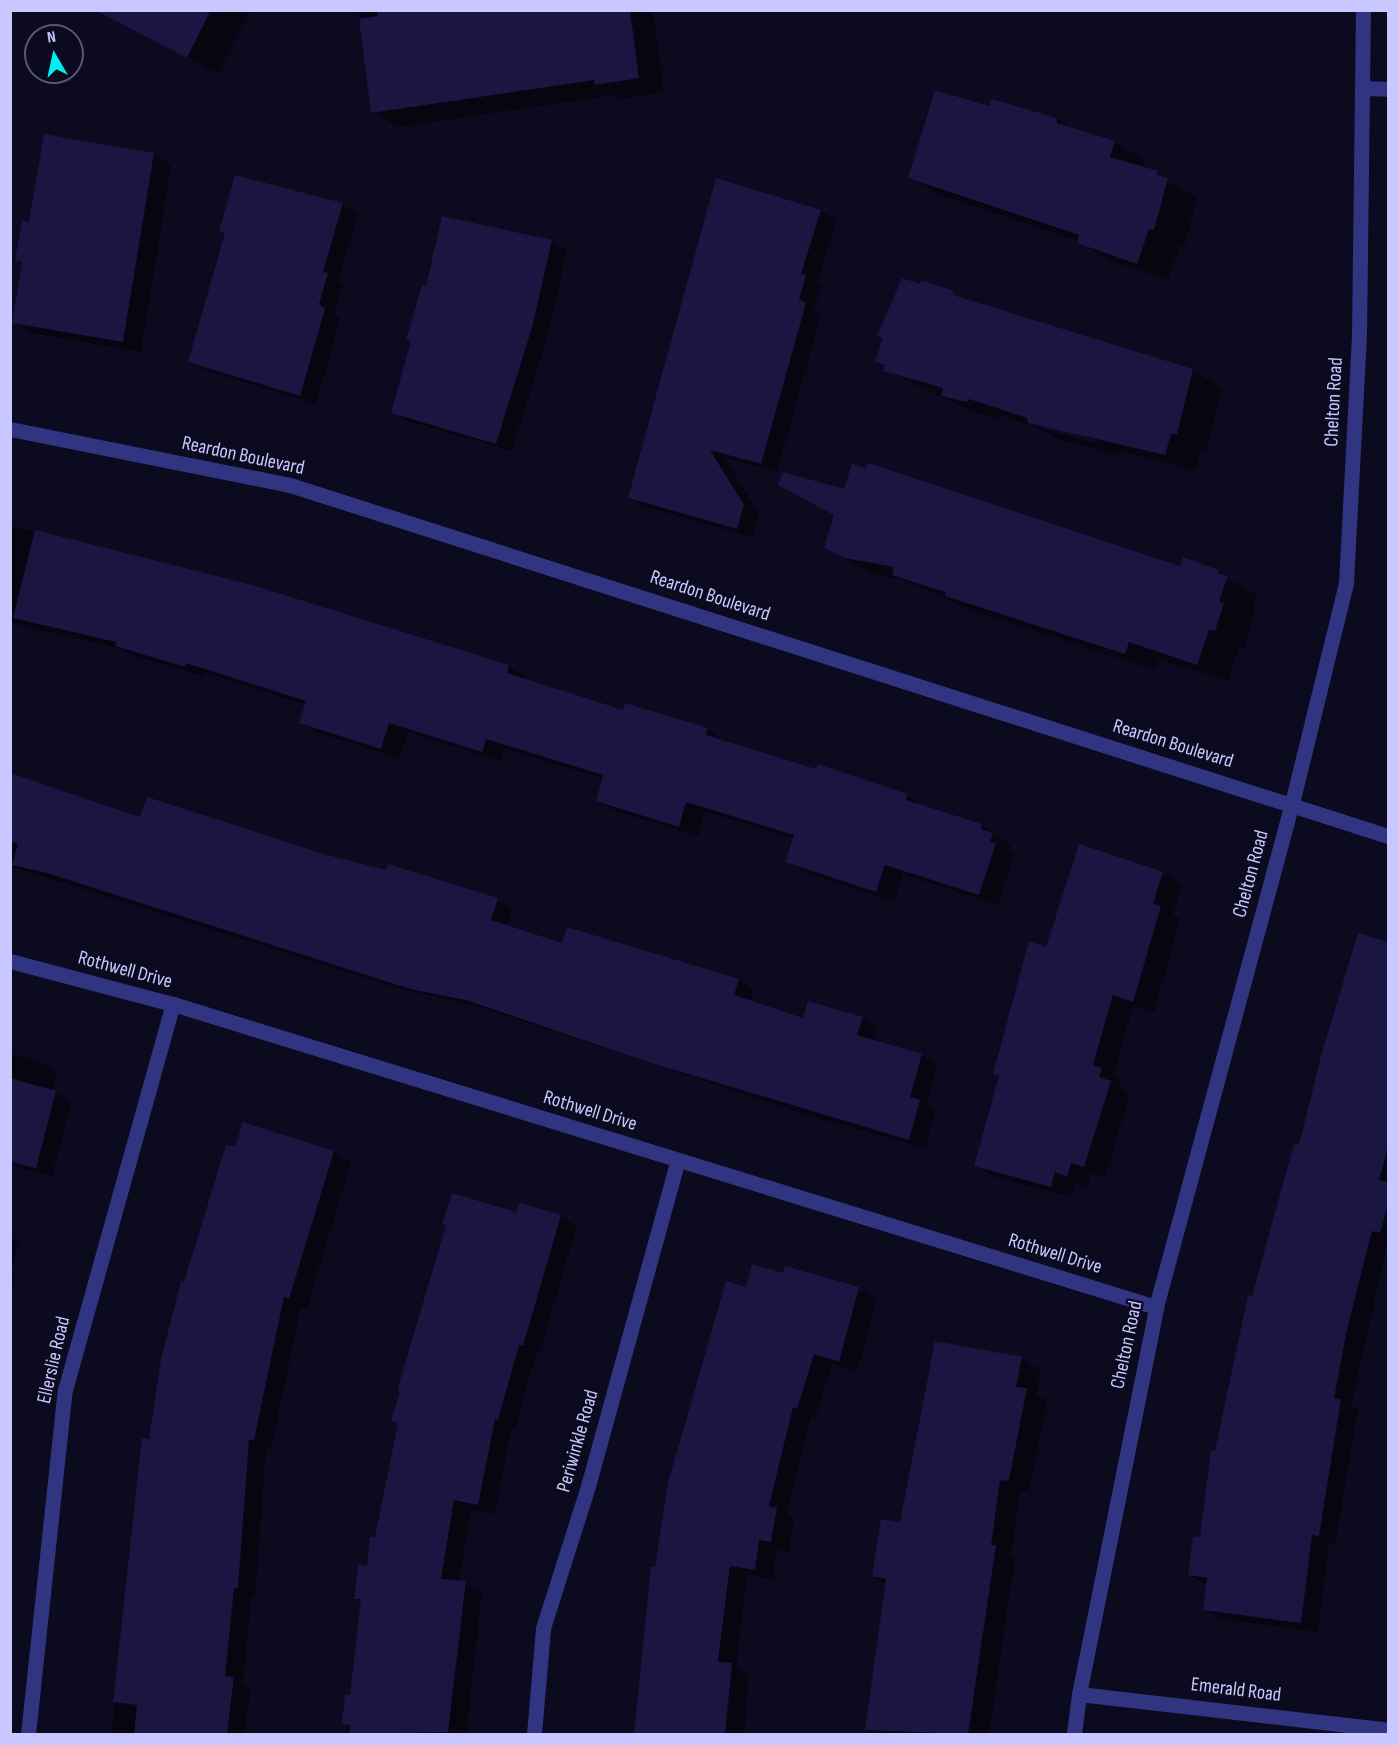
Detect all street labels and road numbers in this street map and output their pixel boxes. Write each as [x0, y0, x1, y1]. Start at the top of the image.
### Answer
street label: Chelton Road [1320, 357, 1348, 447]
street label: Reardon Boulevard [180, 431, 306, 481]
street label: Reardon Boulevard [647, 565, 773, 627]
street label: Reardon Boulevard [1110, 714, 1236, 774]
street label: Chelton Road [1228, 828, 1274, 920]
street label: Rothwell Drive [75, 946, 175, 994]
street label: Rothwell Drive [540, 1085, 640, 1137]
street label: Rothwell Drive [1005, 1228, 1105, 1280]
street label: Chelton Road [1106, 1299, 1148, 1391]
street label: Ellerslie Road [32, 1314, 76, 1406]
street label: Periwinkle Road [552, 1387, 604, 1495]
street label: Emerald Road [1189, 1673, 1283, 1707]

